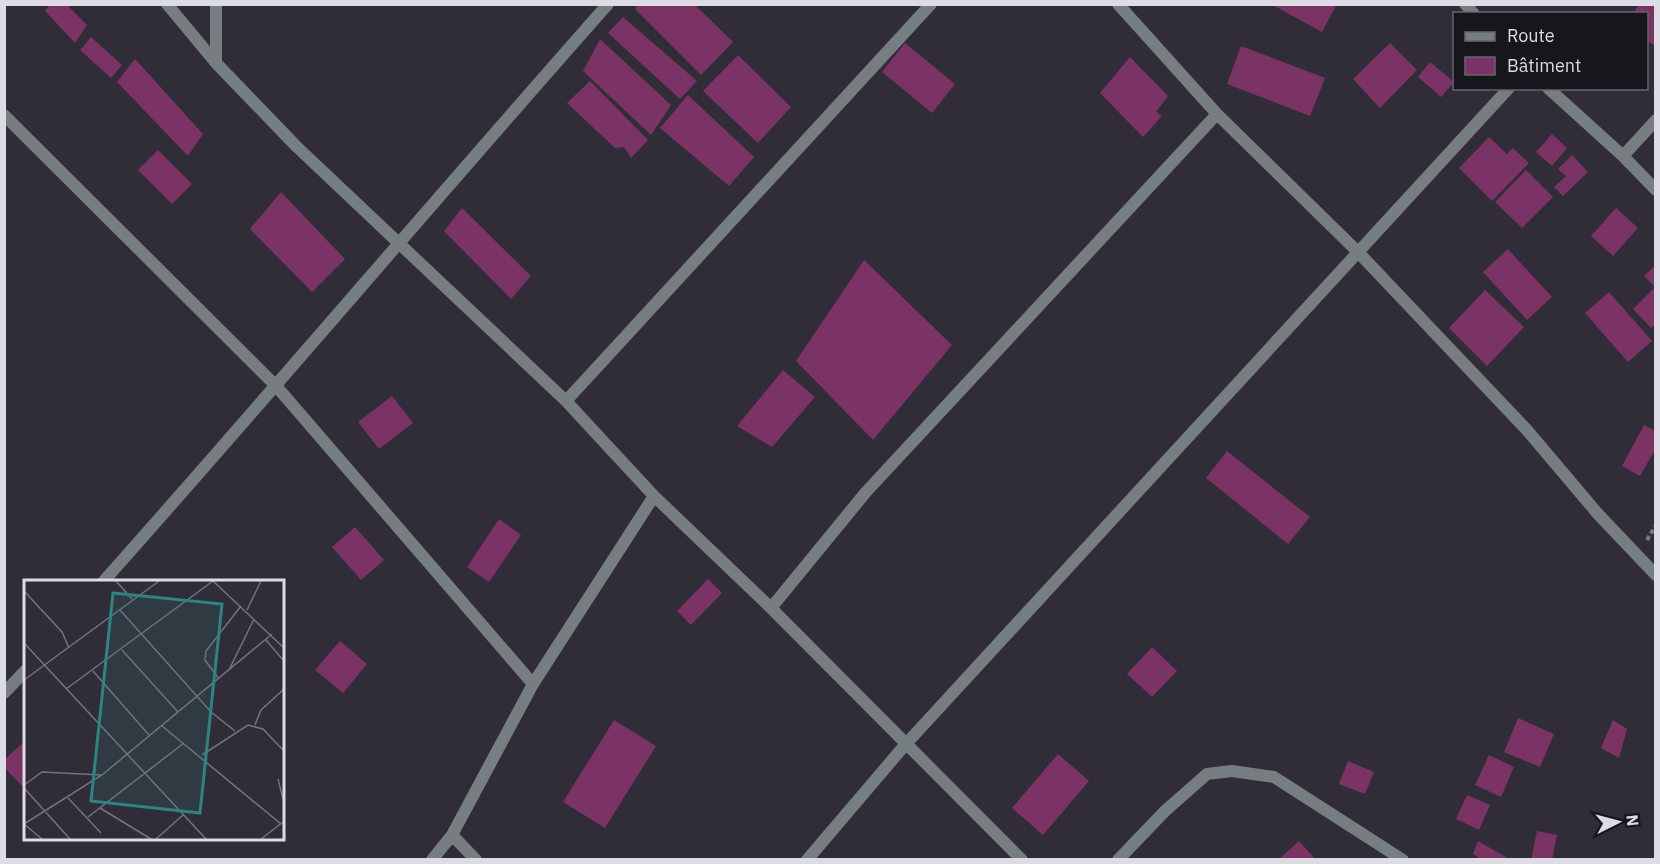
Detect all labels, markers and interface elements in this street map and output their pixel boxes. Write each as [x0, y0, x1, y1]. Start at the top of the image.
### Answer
legend [1453, 12, 1648, 90]
text: Route [1507, 24, 1555, 47]
text: Bâtiment [1507, 54, 1581, 77]
inset map [24, 580, 284, 840]
north arrow [1588, 792, 1648, 852]
text: N [1622, 814, 1643, 827]

